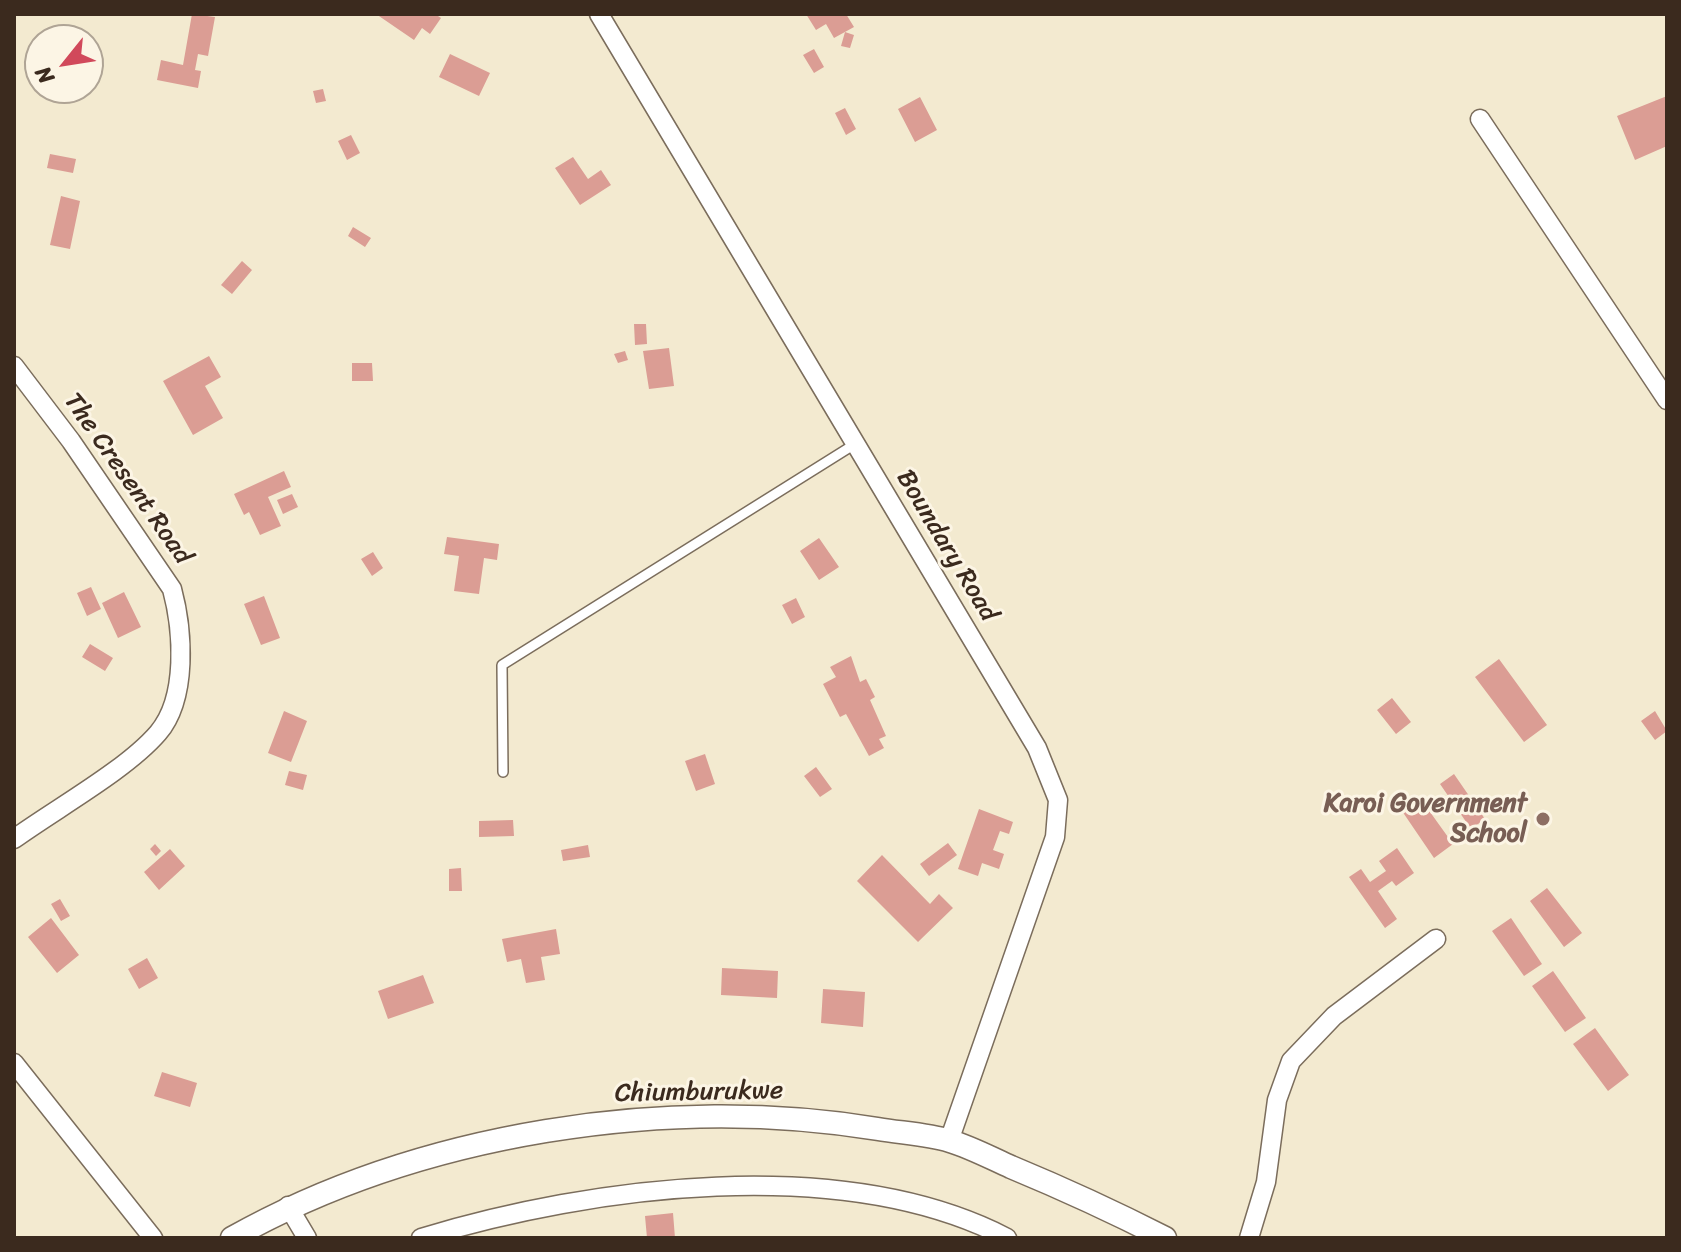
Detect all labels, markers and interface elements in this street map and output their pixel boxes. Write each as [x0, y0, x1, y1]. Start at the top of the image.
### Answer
north arrow [24, 24, 104, 104]
text: N [24, 59, 65, 92]
street label: The Cresent Road [56, 387, 198, 571]
street label: Boundary Road [889, 465, 1003, 627]
place label: Karoi Government School [1324, 788, 1527, 850]
marker: Karoi Government School [1534, 810, 1552, 828]
street label: Chiumburukwe [615, 1076, 783, 1110]

